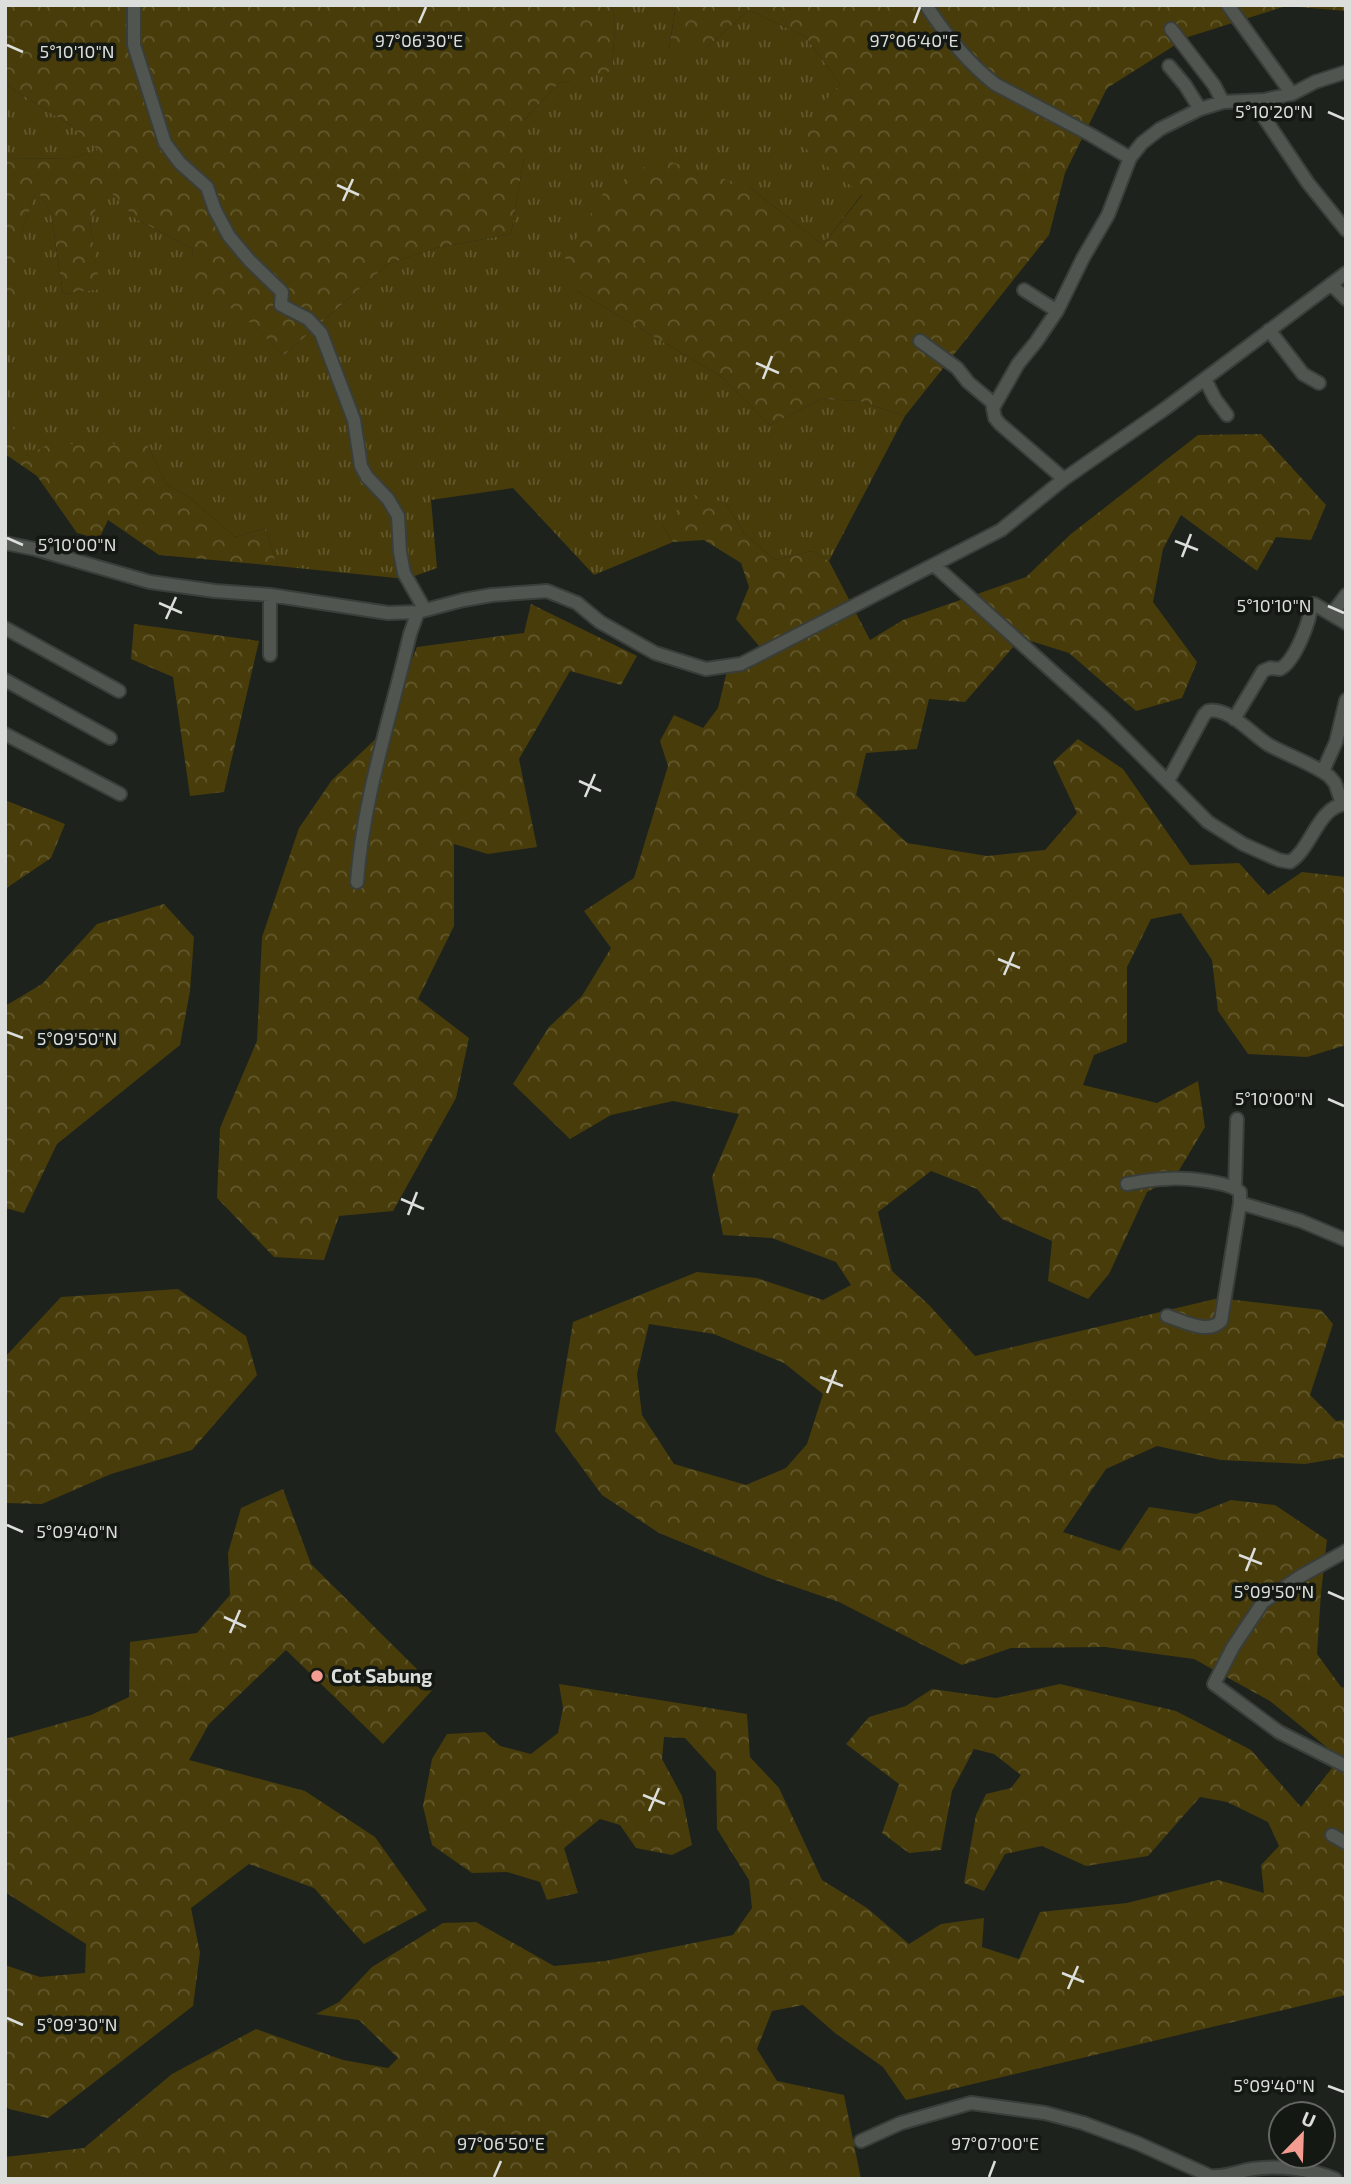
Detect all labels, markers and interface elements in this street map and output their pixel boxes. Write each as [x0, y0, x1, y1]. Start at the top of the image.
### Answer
text: 97°06'30"E [375, 29, 463, 51]
text: 97°06'40"E [870, 29, 958, 51]
text: 5°10'10"N [39, 40, 115, 62]
text: 5°10'20"N [1235, 100, 1313, 122]
text: 5°10'00"N [38, 533, 116, 555]
text: 5°10'10"N [1236, 594, 1312, 616]
text: 5°09'50"N [37, 1027, 117, 1049]
text: 5°10'00"N [1235, 1087, 1313, 1109]
text: 5°09'40"N [36, 1520, 118, 1542]
text: 5°09'50"N [1234, 1580, 1314, 1602]
place label: Cot Sabung [331, 1664, 432, 1687]
marker: Cot Sabung [309, 1668, 325, 1684]
text: 5°09'30"N [37, 2013, 118, 2035]
text: 5°09'40"N [1233, 2074, 1315, 2096]
north arrow [1267, 2100, 1337, 2170]
text: U [1298, 2106, 1319, 2132]
text: 97°06'50"E [457, 2132, 545, 2154]
text: 97°07'00"E [951, 2132, 1039, 2154]

